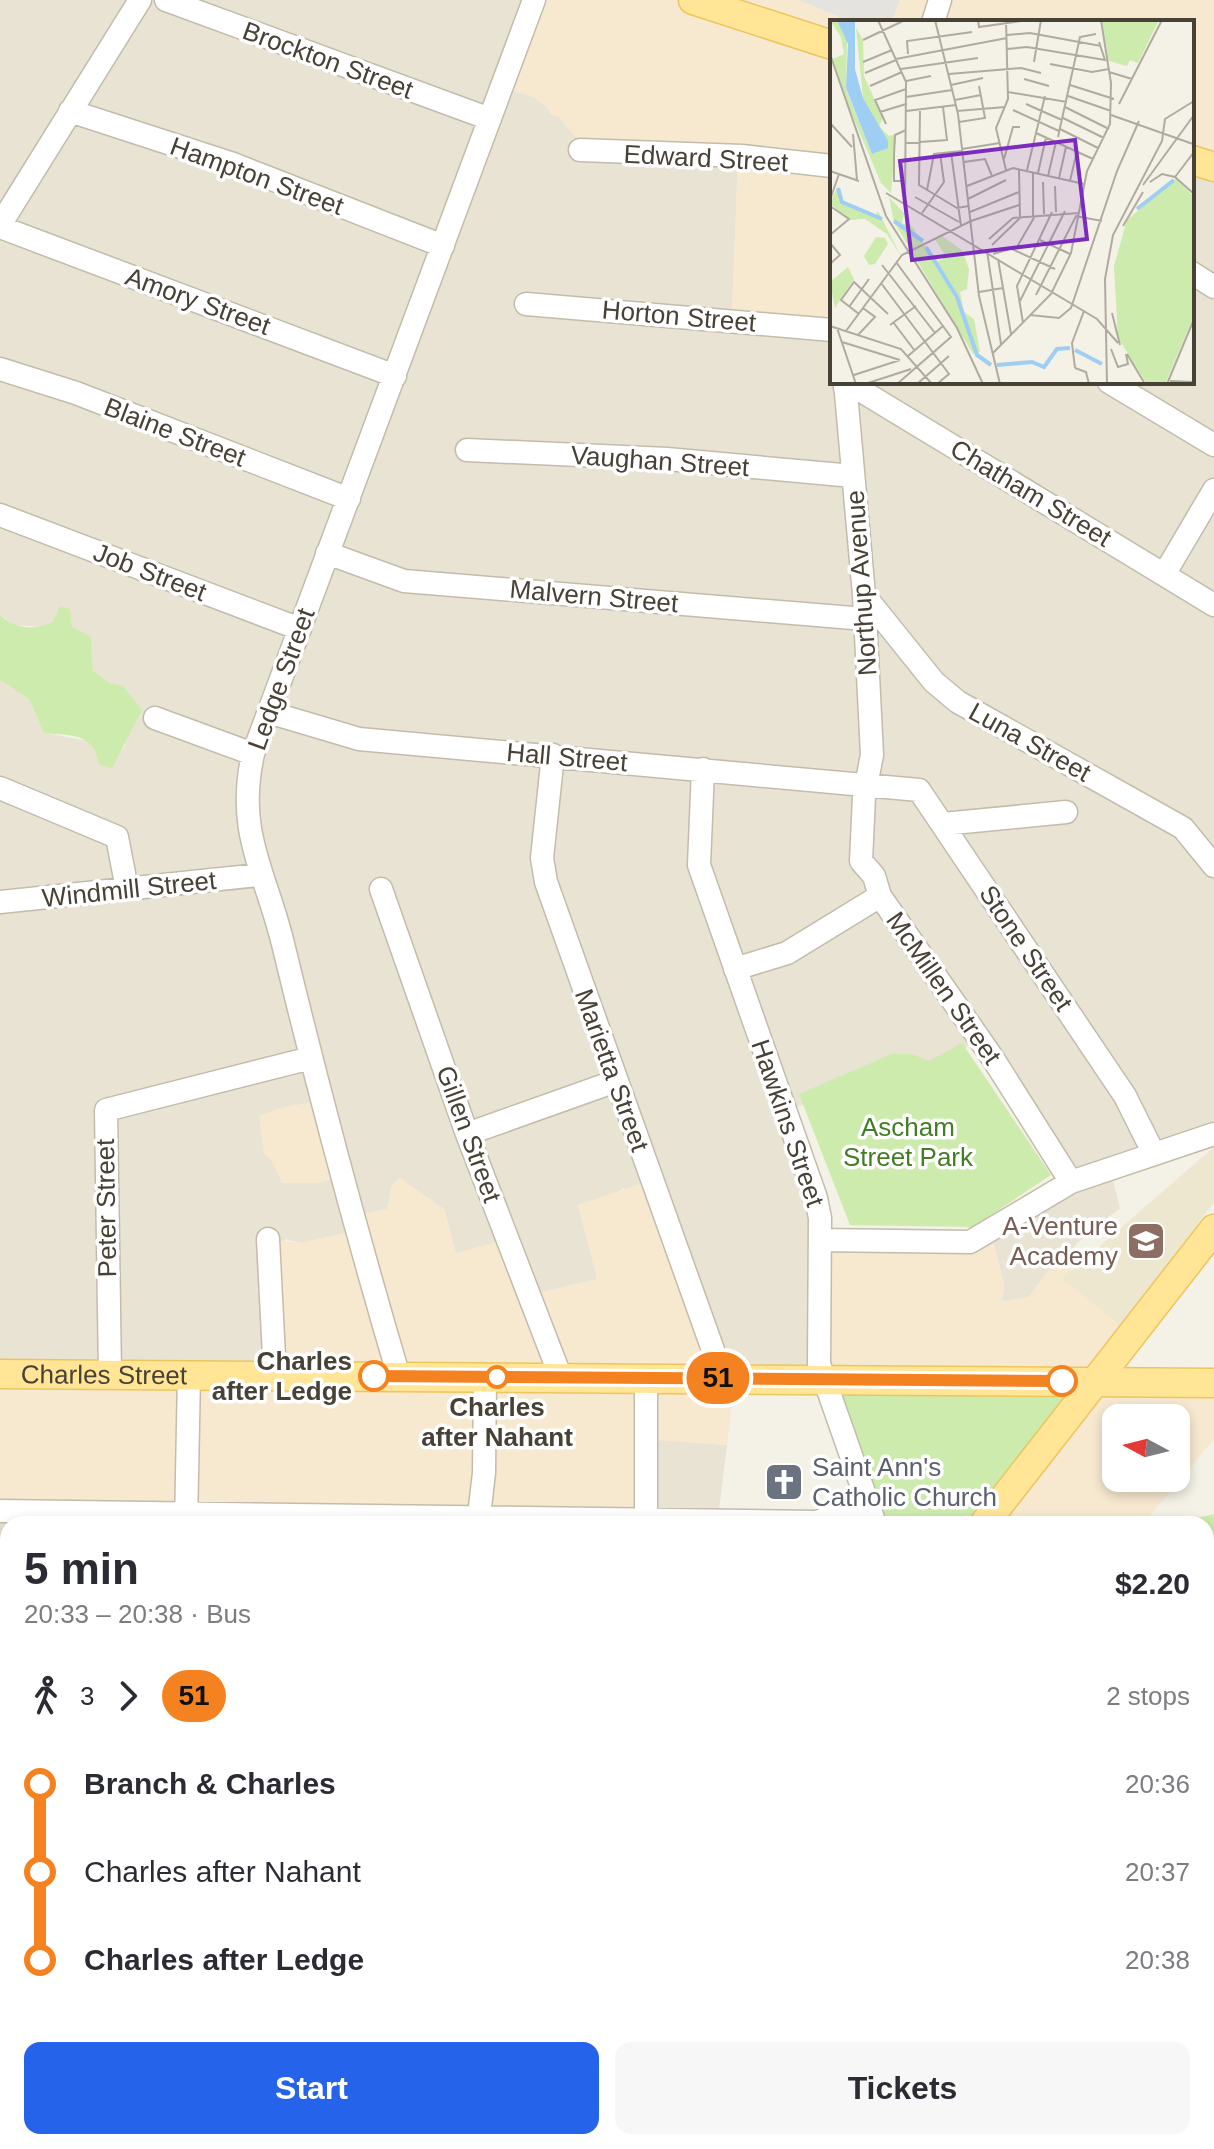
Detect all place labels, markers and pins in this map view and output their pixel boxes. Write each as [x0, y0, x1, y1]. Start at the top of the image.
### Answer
place label: A-Venture Academy [1002, 1211, 1118, 1271]
school or university icon: A-Venture Academy [1125, 1220, 1167, 1262]
place label: Charles after Ledge [212, 1346, 352, 1406]
marker: Charles after Ledge [359, 1361, 389, 1391]
marker: Charles after Nahant [486, 1366, 508, 1388]
unlabelled marker [1047, 1366, 1077, 1396]
place label: Charles after Nahant [421, 1392, 573, 1452]
place label: Saint Ann's Catholic Church [812, 1452, 997, 1512]
church icon: Saint Ann's Catholic Church [763, 1461, 805, 1503]

